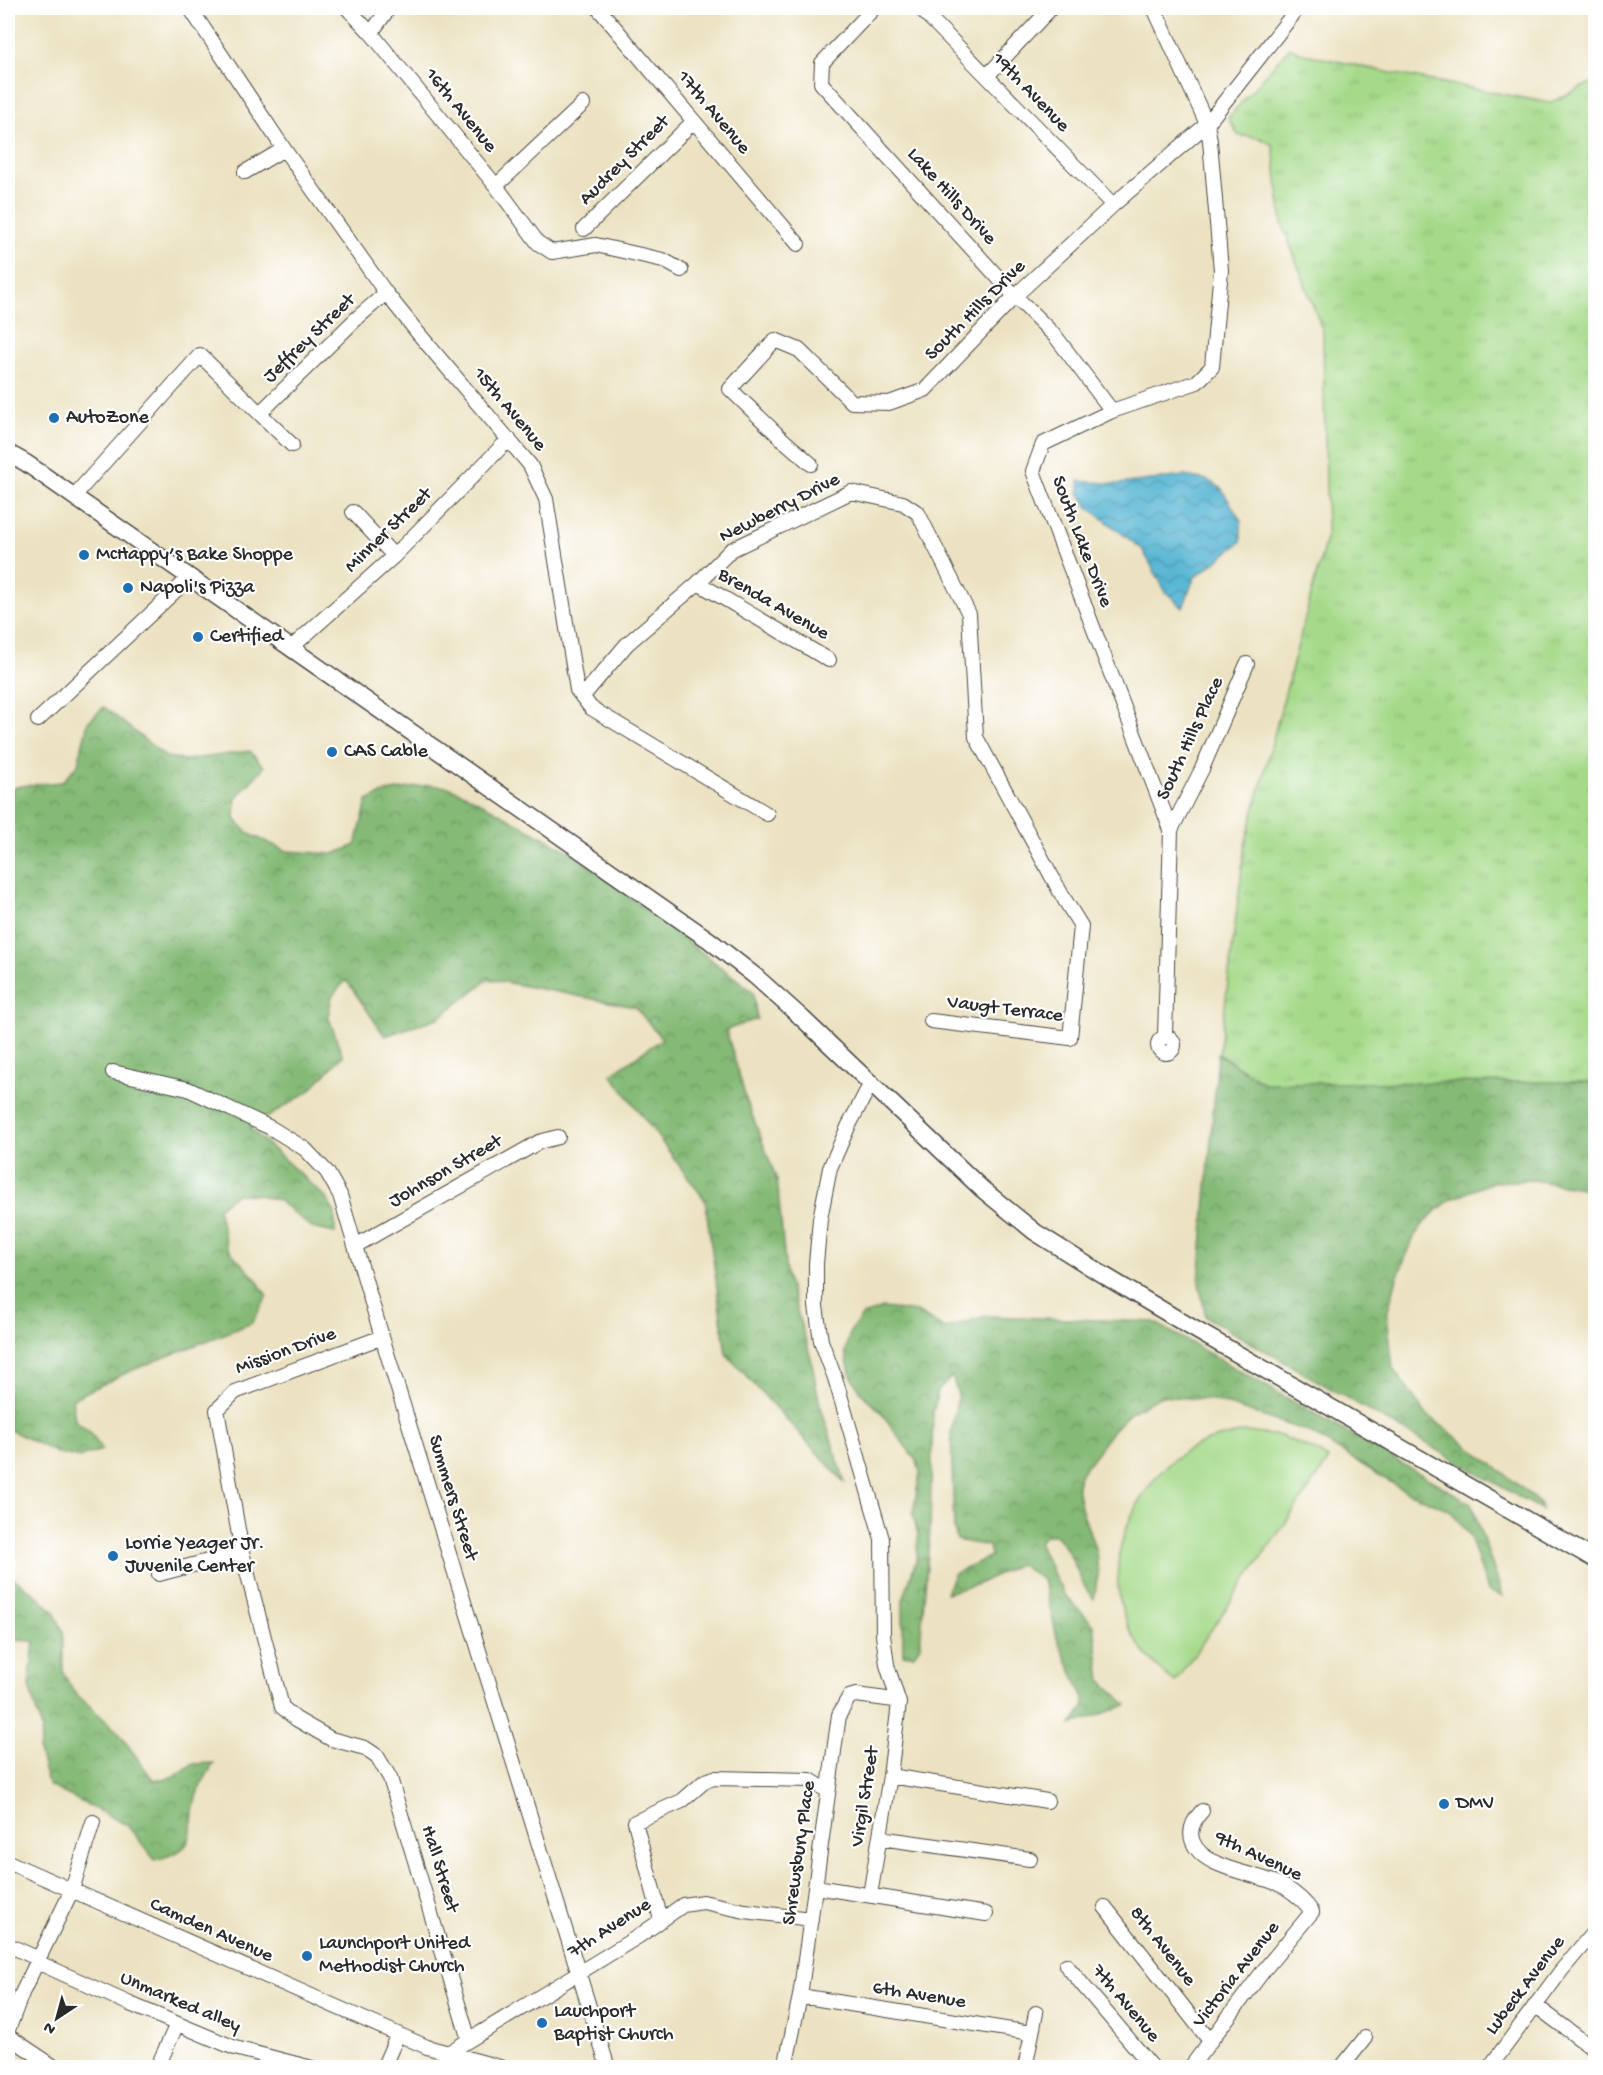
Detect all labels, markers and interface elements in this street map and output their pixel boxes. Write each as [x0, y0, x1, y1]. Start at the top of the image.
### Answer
street label: 19th Avenue [986, 48, 1074, 138]
street label: 16th Avenue [418, 63, 501, 158]
street label: 17th Avenue [671, 66, 755, 160]
street label: Audrey Street [575, 110, 676, 211]
street label: Lake Hills Drive [901, 144, 1001, 251]
street label: South Hills Drive [921, 255, 1032, 366]
street label: Jeffrey Street [259, 288, 362, 388]
street label: 15th Avenue [467, 363, 551, 457]
place label: AutoZone [66, 407, 150, 430]
marker: AutoZone [47, 411, 61, 425]
street label: Newberry Drive [716, 468, 845, 549]
street label: South Lake Drive [1045, 473, 1117, 611]
street label: Minner Street [340, 482, 439, 578]
place label: McHappy’s Bake Shoppe [96, 544, 293, 567]
marker: McHappy’s Bake Shoppe [77, 548, 91, 562]
street label: Brenda Avenue [712, 563, 833, 647]
place label: Napoli's Pizza [140, 577, 255, 600]
marker: Napoli's Pizza [121, 581, 135, 595]
place label: Certified [210, 626, 286, 649]
marker: Certified [191, 630, 205, 644]
street label: South Hills Place [1152, 673, 1230, 804]
place label: CAS Cable [344, 741, 429, 764]
marker: CAS Cable [325, 745, 339, 759]
street label: Vaugt Terrace [945, 991, 1065, 1029]
street label: Johnson Street [385, 1129, 508, 1214]
street label: Mission Drive [232, 1323, 340, 1381]
street label: Summers Street [422, 1433, 483, 1565]
place label: Lorrie Yeager Jr. Juvenile Center [125, 1533, 264, 1579]
marker: Lorrie Yeager Jr. Juvenile Center [106, 1549, 120, 1563]
street label: Virgil Street [847, 1744, 886, 1850]
street label: Shrewsbury Place [778, 1779, 822, 1927]
place label: DMV [1454, 1793, 1494, 1816]
marker: DMV [1437, 1797, 1451, 1811]
street label: Hall Street [415, 1823, 464, 1917]
street label: 9th Avenue [1210, 1826, 1306, 1888]
street label: 7th Avenue [563, 1893, 656, 1965]
street label: Camden Avenue [146, 1894, 277, 1969]
street label: 8th Avenue [1124, 1903, 1201, 1992]
street label: Victoria Avenue [1188, 1917, 1286, 2033]
street label: Lubeck Avenue [1481, 1931, 1571, 2040]
place label: Launchport United Methodist Church [319, 1933, 472, 1979]
marker: Launchport United Methodist Church [300, 1949, 314, 1963]
street label: 7th Avenue [1085, 1960, 1165, 2048]
street label: Unmarked alley [116, 1967, 244, 2039]
street label: 6th Avenue [871, 1977, 968, 2015]
north arrow [27, 1988, 87, 2048]
place label: Lauchport Baptist Church [553, 2001, 674, 2047]
text: N [40, 2016, 60, 2038]
marker: Lauchport Baptist Church [535, 2016, 549, 2030]

